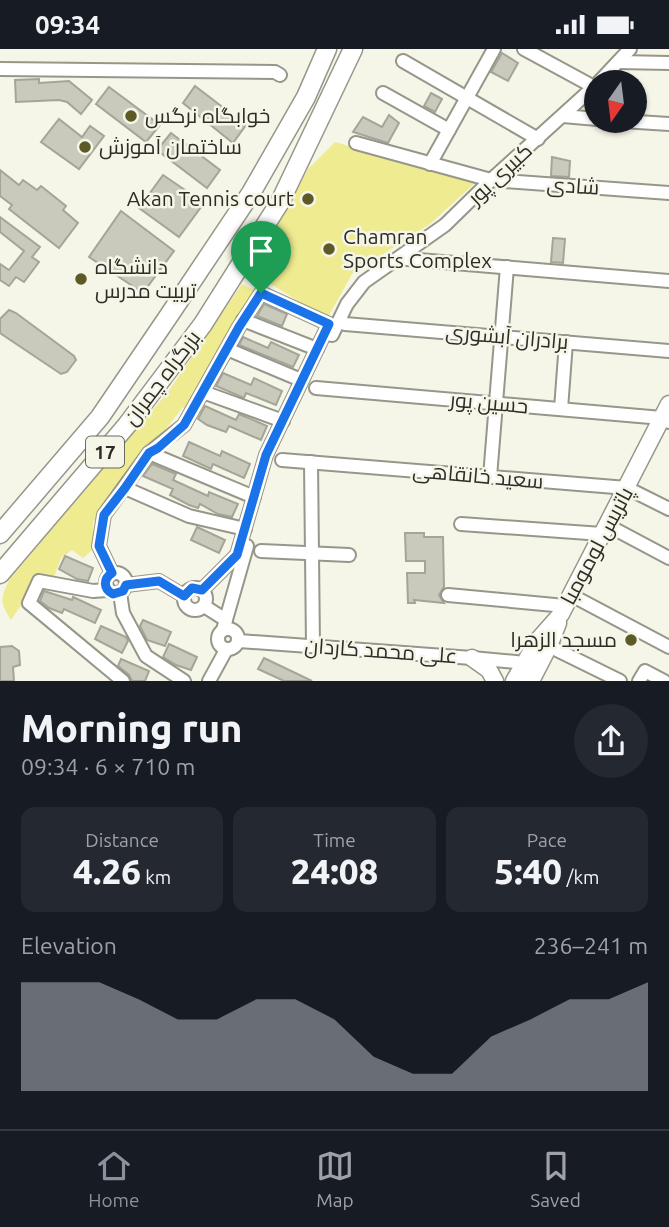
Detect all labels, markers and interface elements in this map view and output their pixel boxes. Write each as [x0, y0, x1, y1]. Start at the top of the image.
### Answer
text: 09:34 [35, 10, 100, 39]
north arrow [584, 70, 648, 133]
map controls [584, 70, 647, 133]
place label: خوابگاه نرگس [145, 103, 270, 129]
marker: خوابگاه نرگس [123, 108, 139, 124]
place label: ساختمان آموزش [99, 134, 242, 160]
street label: کبیری پور [462, 138, 538, 212]
marker: ساختمان آموزش [77, 139, 93, 155]
street label: شادی [546, 171, 600, 201]
place label: Akan Tennis court [127, 186, 294, 210]
marker: Akan Tennis court [300, 191, 316, 207]
pin [231, 221, 291, 293]
place label: Chamran Sports Complex [343, 224, 492, 272]
icon: arrive [242, 232, 280, 270]
marker: Chamran Sports Complex [321, 241, 337, 257]
place label: دانشگاه تربیت مدرس [95, 254, 197, 304]
marker: دانشگاه تربیت مدرس [73, 271, 89, 287]
street label: برادران آبشوری [444, 319, 570, 355]
street label: بزرگراه چمران [118, 325, 207, 431]
street label: حسین پور [448, 387, 529, 420]
road number: 17 [86, 437, 124, 467]
street label: سعید خانقاهی [411, 457, 545, 495]
street label: پاتریس لومومبا [555, 482, 640, 610]
place label: مسجد الزهرا [510, 627, 617, 652]
marker: مسجد الزهرا [623, 632, 639, 648]
street label: علی محمد کاردان [304, 633, 458, 669]
button: share [574, 704, 648, 778]
text: Morning run [21, 707, 242, 749]
text: 09:34 · 6 × 710 m [21, 754, 195, 779]
text: Distance [85, 829, 159, 851]
text: Time [313, 829, 356, 851]
text: Pace [527, 829, 567, 851]
text: 4.26 [73, 851, 141, 891]
text: 24:08 [291, 851, 378, 891]
text: 5:40 [494, 851, 562, 891]
text: km [141, 866, 171, 888]
text: /km [562, 866, 599, 888]
text: Elevation [21, 933, 117, 958]
text: 236–241 m [534, 933, 648, 958]
tab: Home [88, 1147, 139, 1211]
tab: Map [316, 1147, 354, 1211]
tab: Saved [530, 1147, 581, 1211]

